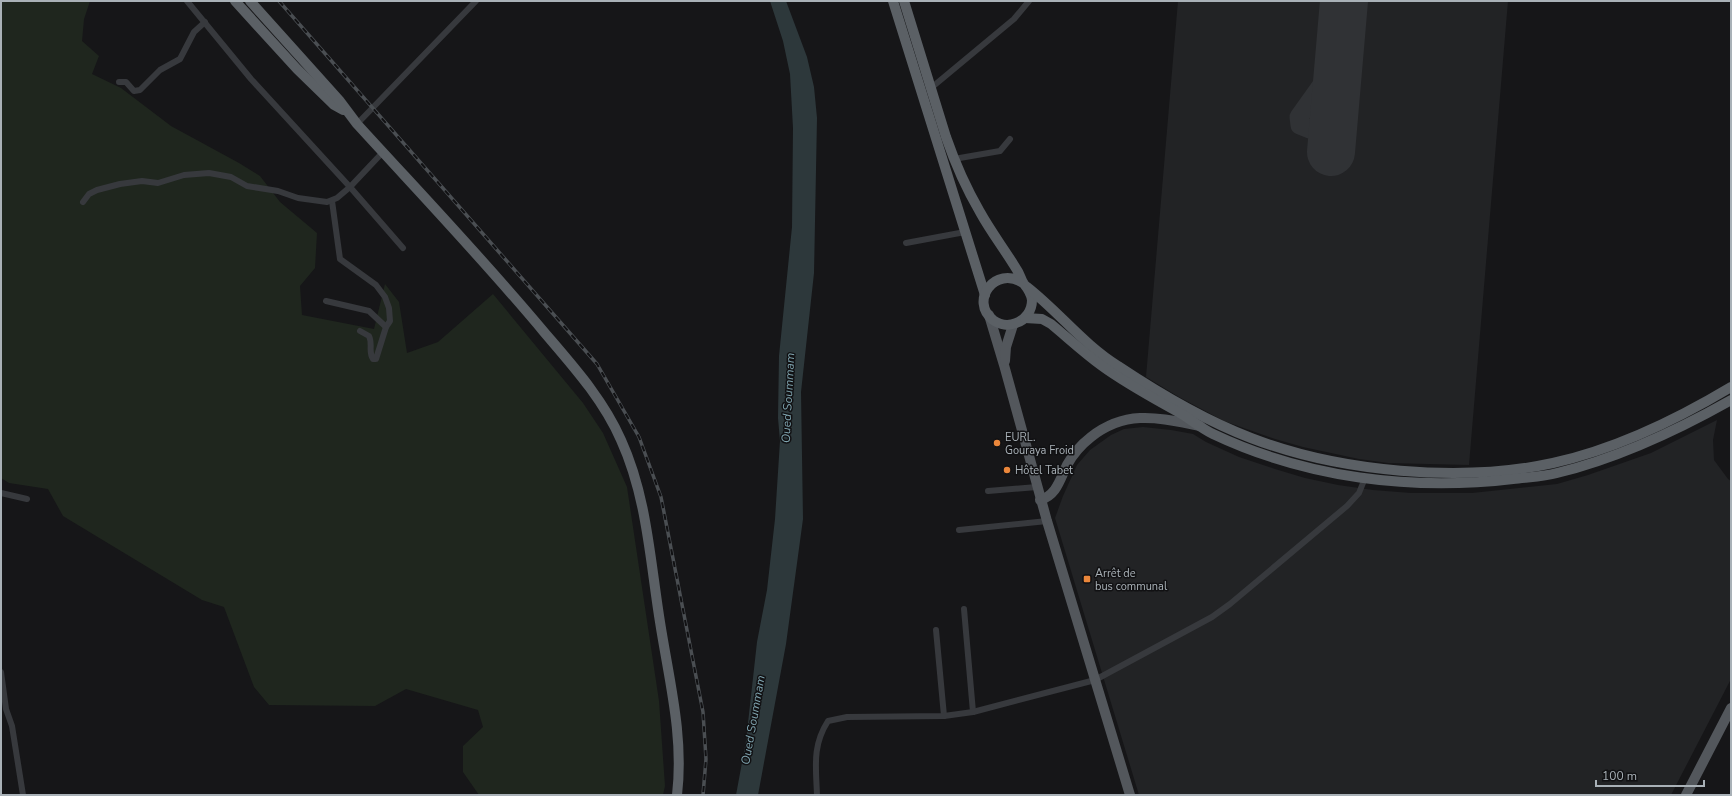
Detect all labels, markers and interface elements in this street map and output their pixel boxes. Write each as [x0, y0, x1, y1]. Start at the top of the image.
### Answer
water label: Oued Soummam [778, 352, 798, 444]
place label: EURL. Gouraya Froid [1005, 430, 1074, 458]
marker: EURL. Gouraya Froid [992, 438, 1002, 448]
place label: Hôtel Tabet [1015, 463, 1073, 478]
marker: Hôtel Tabet [1002, 465, 1012, 475]
place label: Arrêt de bus communal [1095, 566, 1168, 594]
marker: Arrêt de bus communal [1082, 574, 1092, 584]
water label: Oued Soummam [737, 674, 769, 766]
scale bar [1596, 762, 1704, 788]
text: 100 m [1602, 768, 1637, 784]

